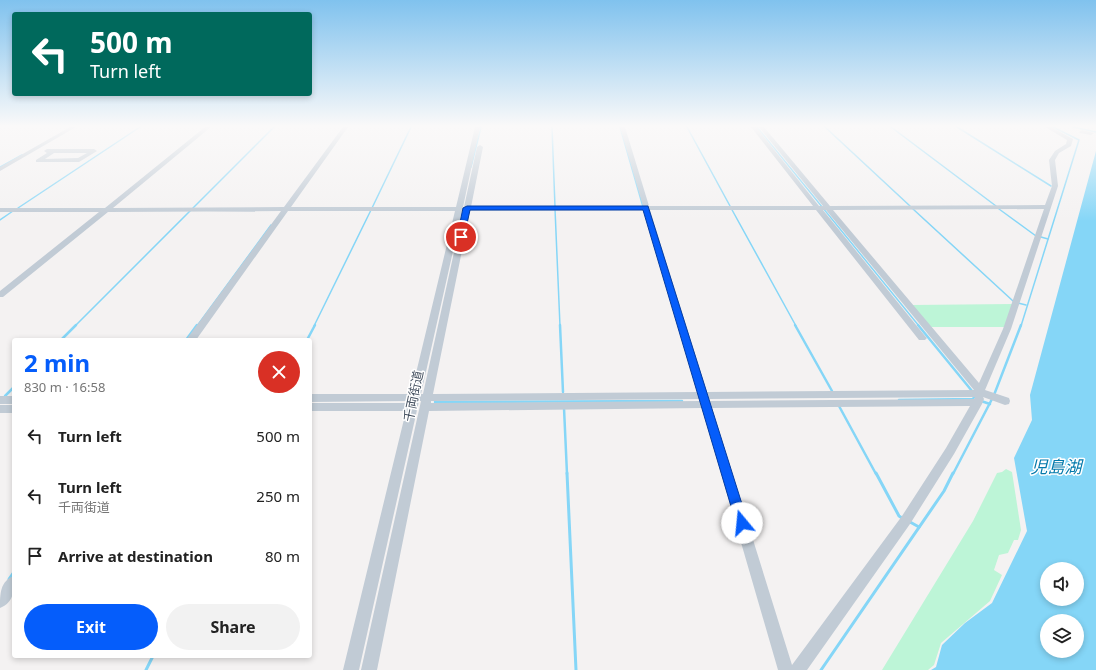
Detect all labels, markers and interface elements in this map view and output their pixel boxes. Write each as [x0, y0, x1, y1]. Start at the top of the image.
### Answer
text: 500 m [90, 23, 173, 61]
icon: left [24, 28, 76, 80]
text: Turn left [90, 59, 161, 83]
pin [444, 220, 478, 254]
icon: arrive [450, 226, 472, 248]
text: 2 min [24, 346, 90, 379]
button: close [258, 351, 300, 393]
street label: 千両街道 [399, 369, 427, 423]
text: 830 m · 16:58 [24, 378, 105, 396]
icon: left [24, 425, 46, 447]
text: Turn left [58, 426, 122, 446]
text: 500 m [256, 426, 300, 446]
water label: 児島湖 [1031, 455, 1084, 478]
text: Turn left [58, 477, 122, 497]
icon: left [24, 485, 46, 507]
text: 250 m [256, 486, 300, 506]
text: 千両街道 [58, 498, 110, 516]
position arrow [721, 502, 763, 544]
icon: arrive [24, 545, 46, 567]
text: Arrive at destination [58, 546, 213, 566]
text: 80 m [265, 546, 300, 566]
map controls [1040, 562, 1084, 658]
button: sound [1040, 562, 1084, 606]
button: Exit [24, 604, 158, 650]
button: Share [166, 604, 300, 650]
button: layers [1040, 614, 1084, 658]

